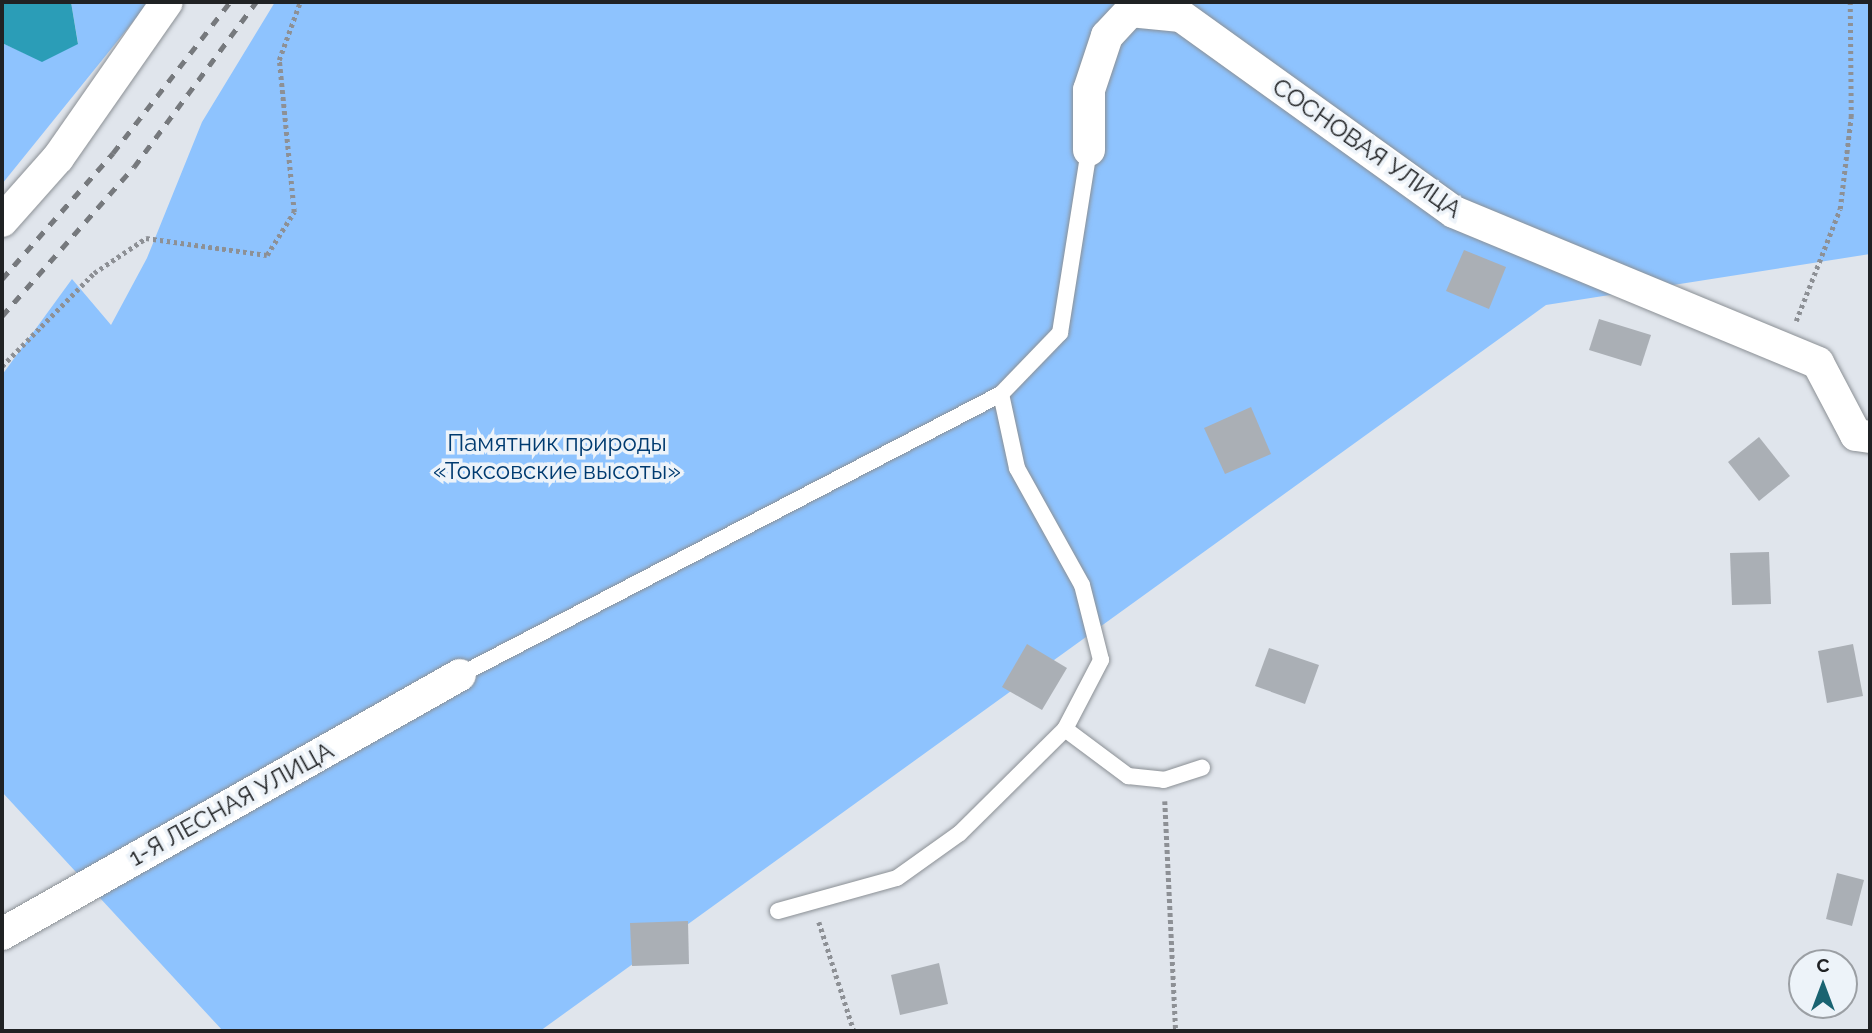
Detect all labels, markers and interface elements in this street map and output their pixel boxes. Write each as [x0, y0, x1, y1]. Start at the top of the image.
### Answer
street label: СОСНОВАЯ УЛИЦА [1267, 72, 1467, 224]
park label: Памятник природы «Токсовские высоты» [433, 429, 681, 485]
street label: 1-Я ЛЕСНАЯ УЛИЦА [124, 736, 338, 872]
north arrow [1788, 949, 1858, 1019]
text: С [1816, 954, 1830, 976]

